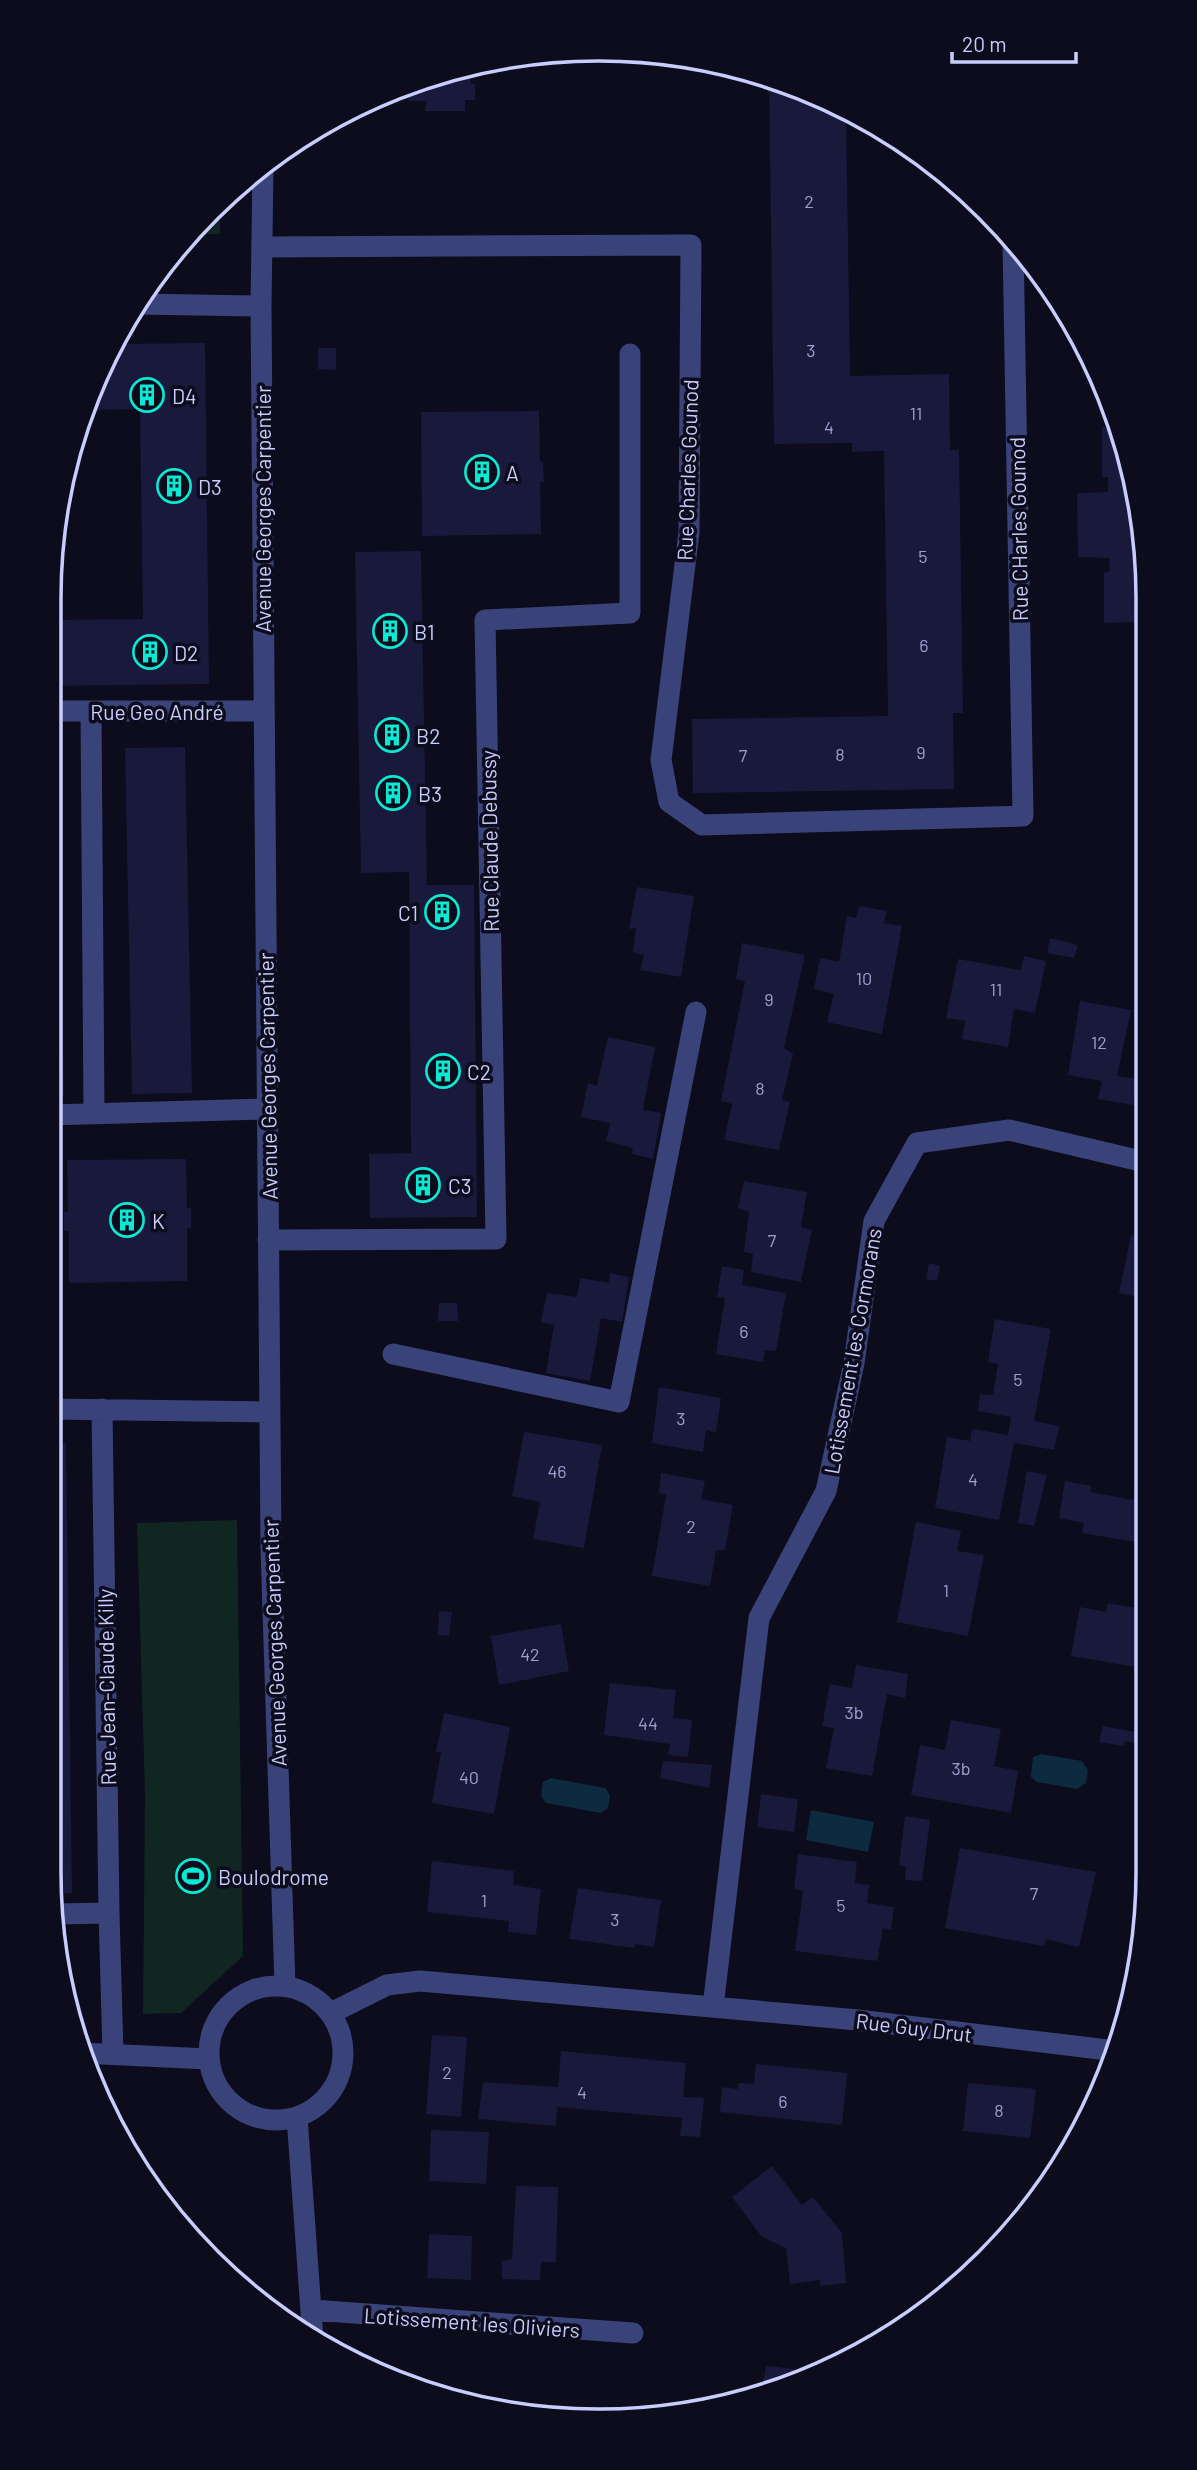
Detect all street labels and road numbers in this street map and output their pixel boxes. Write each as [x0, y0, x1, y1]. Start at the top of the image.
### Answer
street label: Rue Charles Gounod [671, 379, 703, 561]
street label: Avenue Georges Carpentier [250, 385, 275, 633]
street label: Rue CHarles Gounod [1004, 437, 1032, 621]
street label: Rue Geo André [90, 699, 224, 724]
street label: Rue Claude Debussy [475, 750, 503, 932]
street label: Avenue Georges Carpentier [252, 952, 282, 1200]
street label: Lotissement les Cormorans [818, 1226, 886, 1476]
street label: Avenue Georges Carpentier [257, 1519, 291, 1767]
street label: Rue Jean-Claude Killy [92, 1588, 120, 1786]
street label: Rue Guy Drut [854, 2007, 974, 2047]
street label: Lotissement les Oliviers [363, 2302, 581, 2342]

